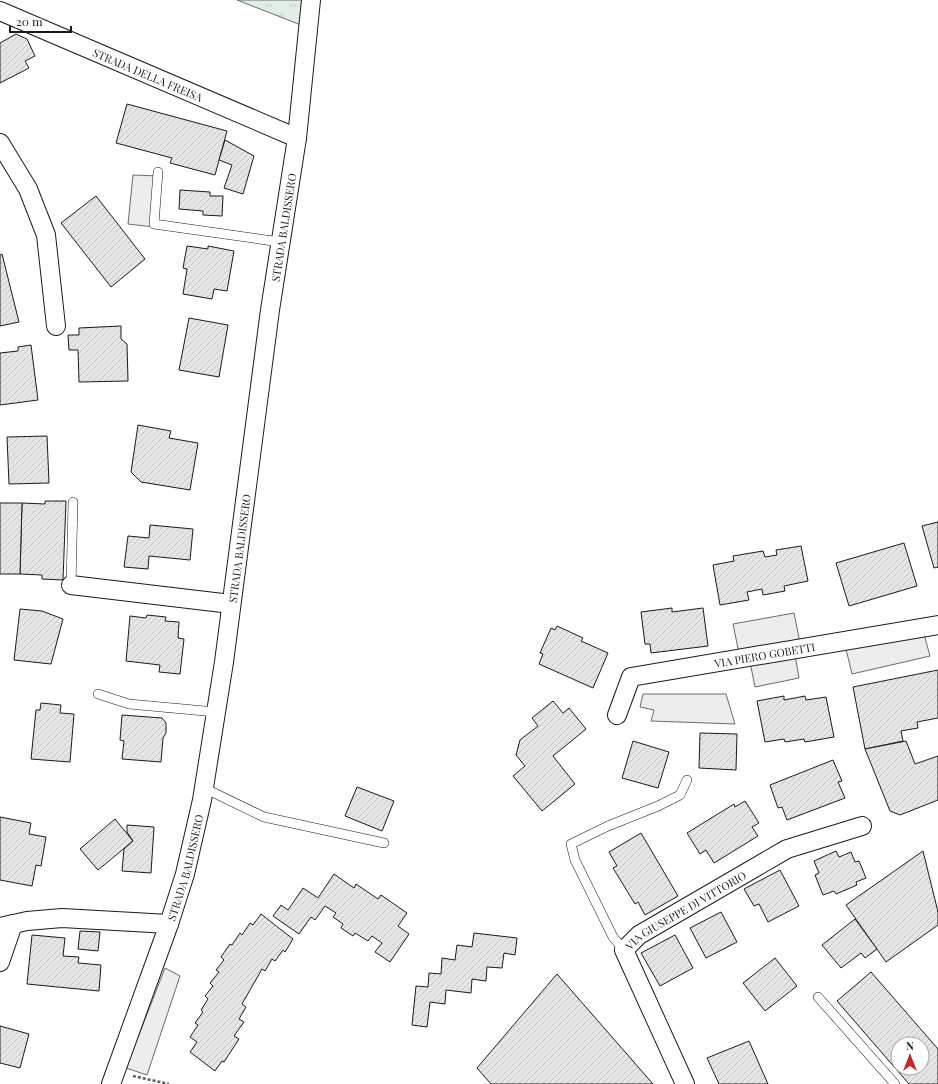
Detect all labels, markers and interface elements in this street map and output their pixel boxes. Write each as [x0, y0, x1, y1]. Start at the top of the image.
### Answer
scale bar [10, 8, 71, 34]
text: 20 m [16, 13, 43, 29]
street label: STRADA DELLA FREISA [91, 44, 205, 104]
street label: STRADA BALDISSERO [267, 172, 299, 283]
street label: STRADA BALDISSERO [224, 493, 253, 604]
street label: VIA PIERO GOBETTI [712, 638, 816, 670]
street label: STRADA BALDISSERO [163, 813, 206, 922]
street label: VIA GIUSEPPE DI VITTORIO [621, 867, 749, 953]
north arrow [890, 1036, 930, 1076]
text: N [906, 1038, 914, 1053]

